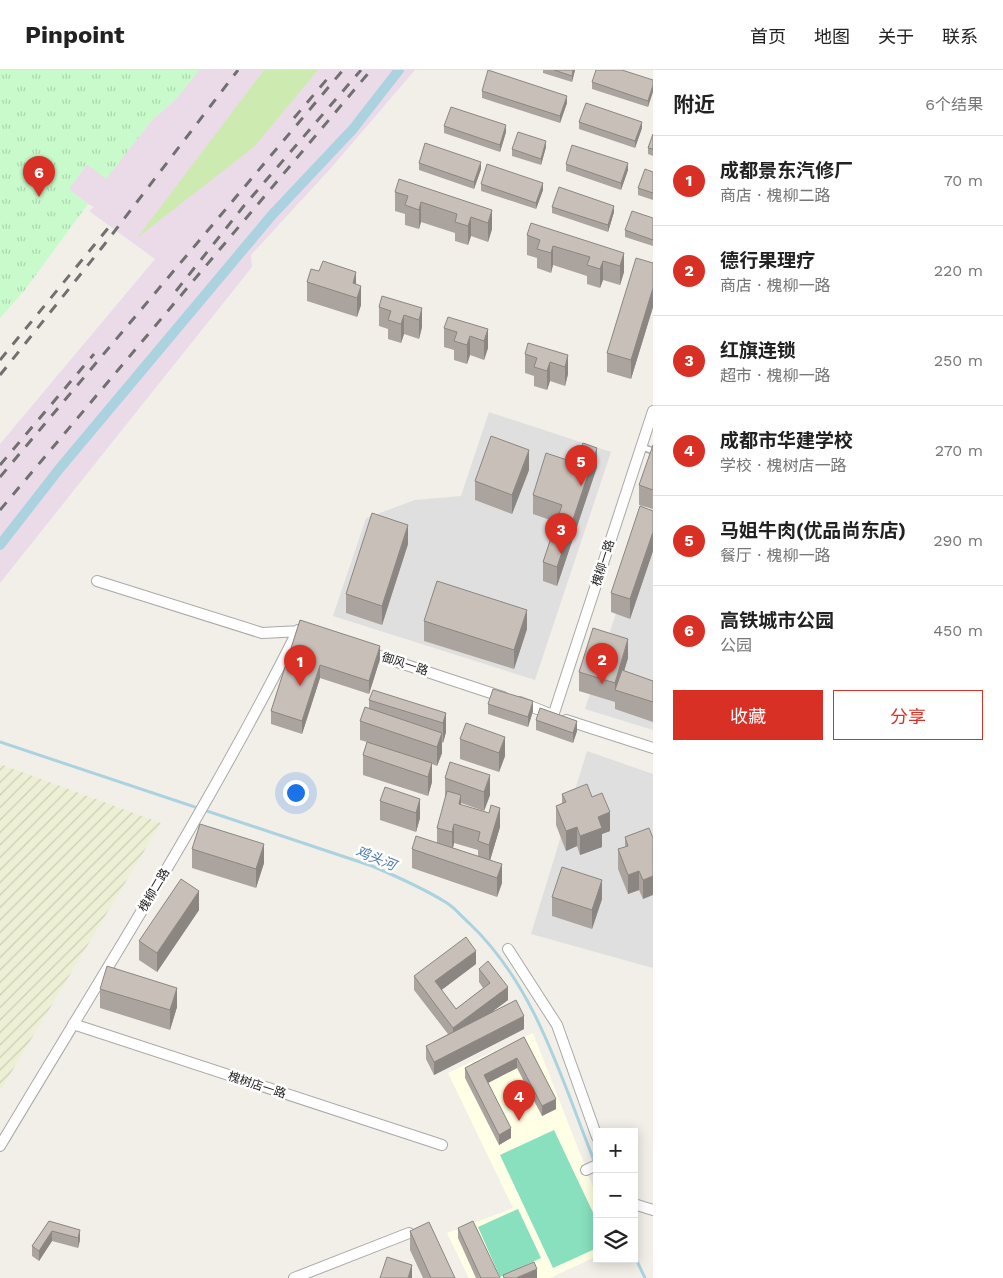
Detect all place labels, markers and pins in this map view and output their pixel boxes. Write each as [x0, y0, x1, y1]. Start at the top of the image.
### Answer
pin: 6 [23, 156, 55, 197]
pin: 5 [565, 445, 597, 486]
pin: 3 [545, 513, 577, 554]
pin: 2 [586, 643, 618, 684]
pin: 1 [284, 645, 316, 686]
pin: 4 [503, 1080, 535, 1121]

